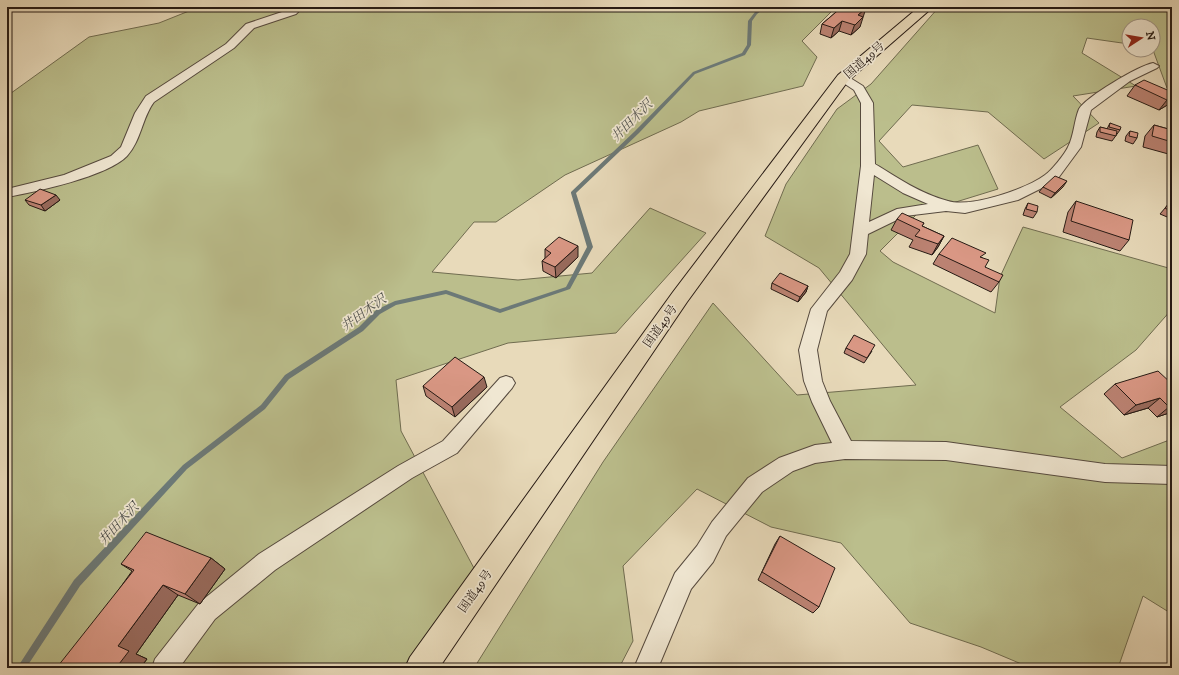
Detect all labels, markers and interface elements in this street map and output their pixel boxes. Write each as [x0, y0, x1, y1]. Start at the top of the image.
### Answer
north arrow [1121, 18, 1161, 58]
text: N [1142, 30, 1158, 42]
street label: 国道49号 [841, 39, 888, 82]
water label: 井田木沢 [608, 95, 657, 145]
water label: 井田木沢 [338, 290, 391, 335]
street label: 国道49号 [640, 302, 681, 351]
water label: 井田木沢 [95, 498, 144, 548]
street label: 国道49号 [455, 567, 496, 616]

